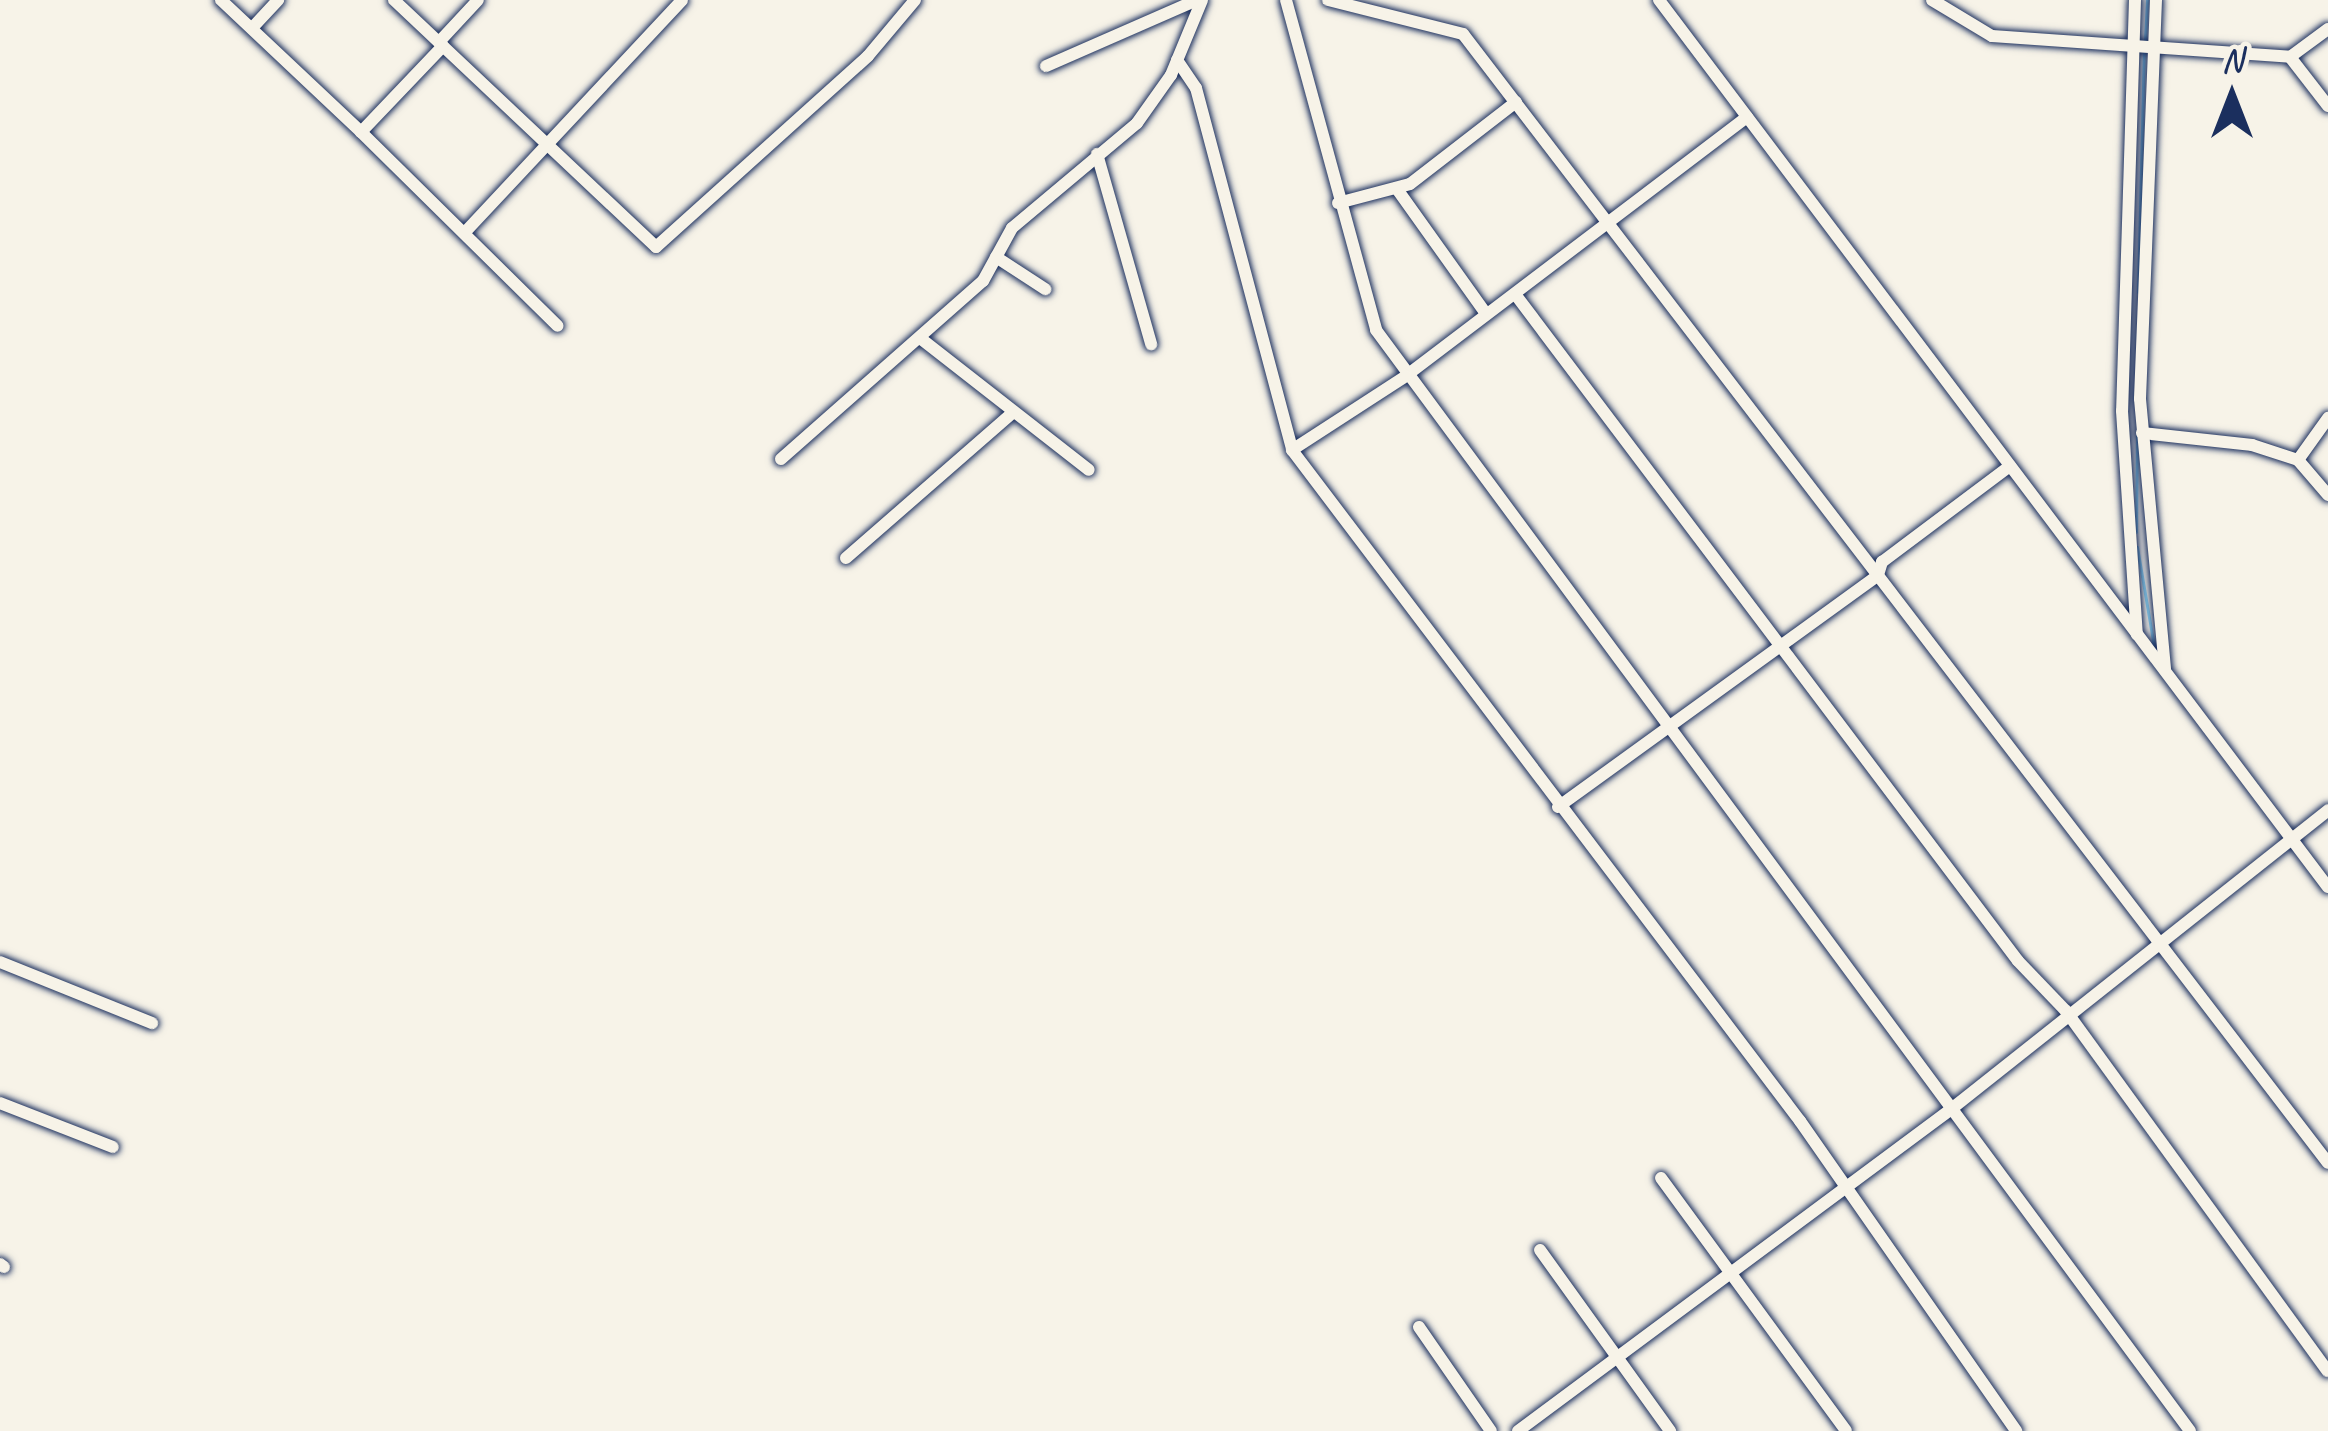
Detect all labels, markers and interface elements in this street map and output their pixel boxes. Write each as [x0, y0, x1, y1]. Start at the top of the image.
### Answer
north arrow [2172, 36, 2292, 156]
text: N [2222, 39, 2242, 81]

